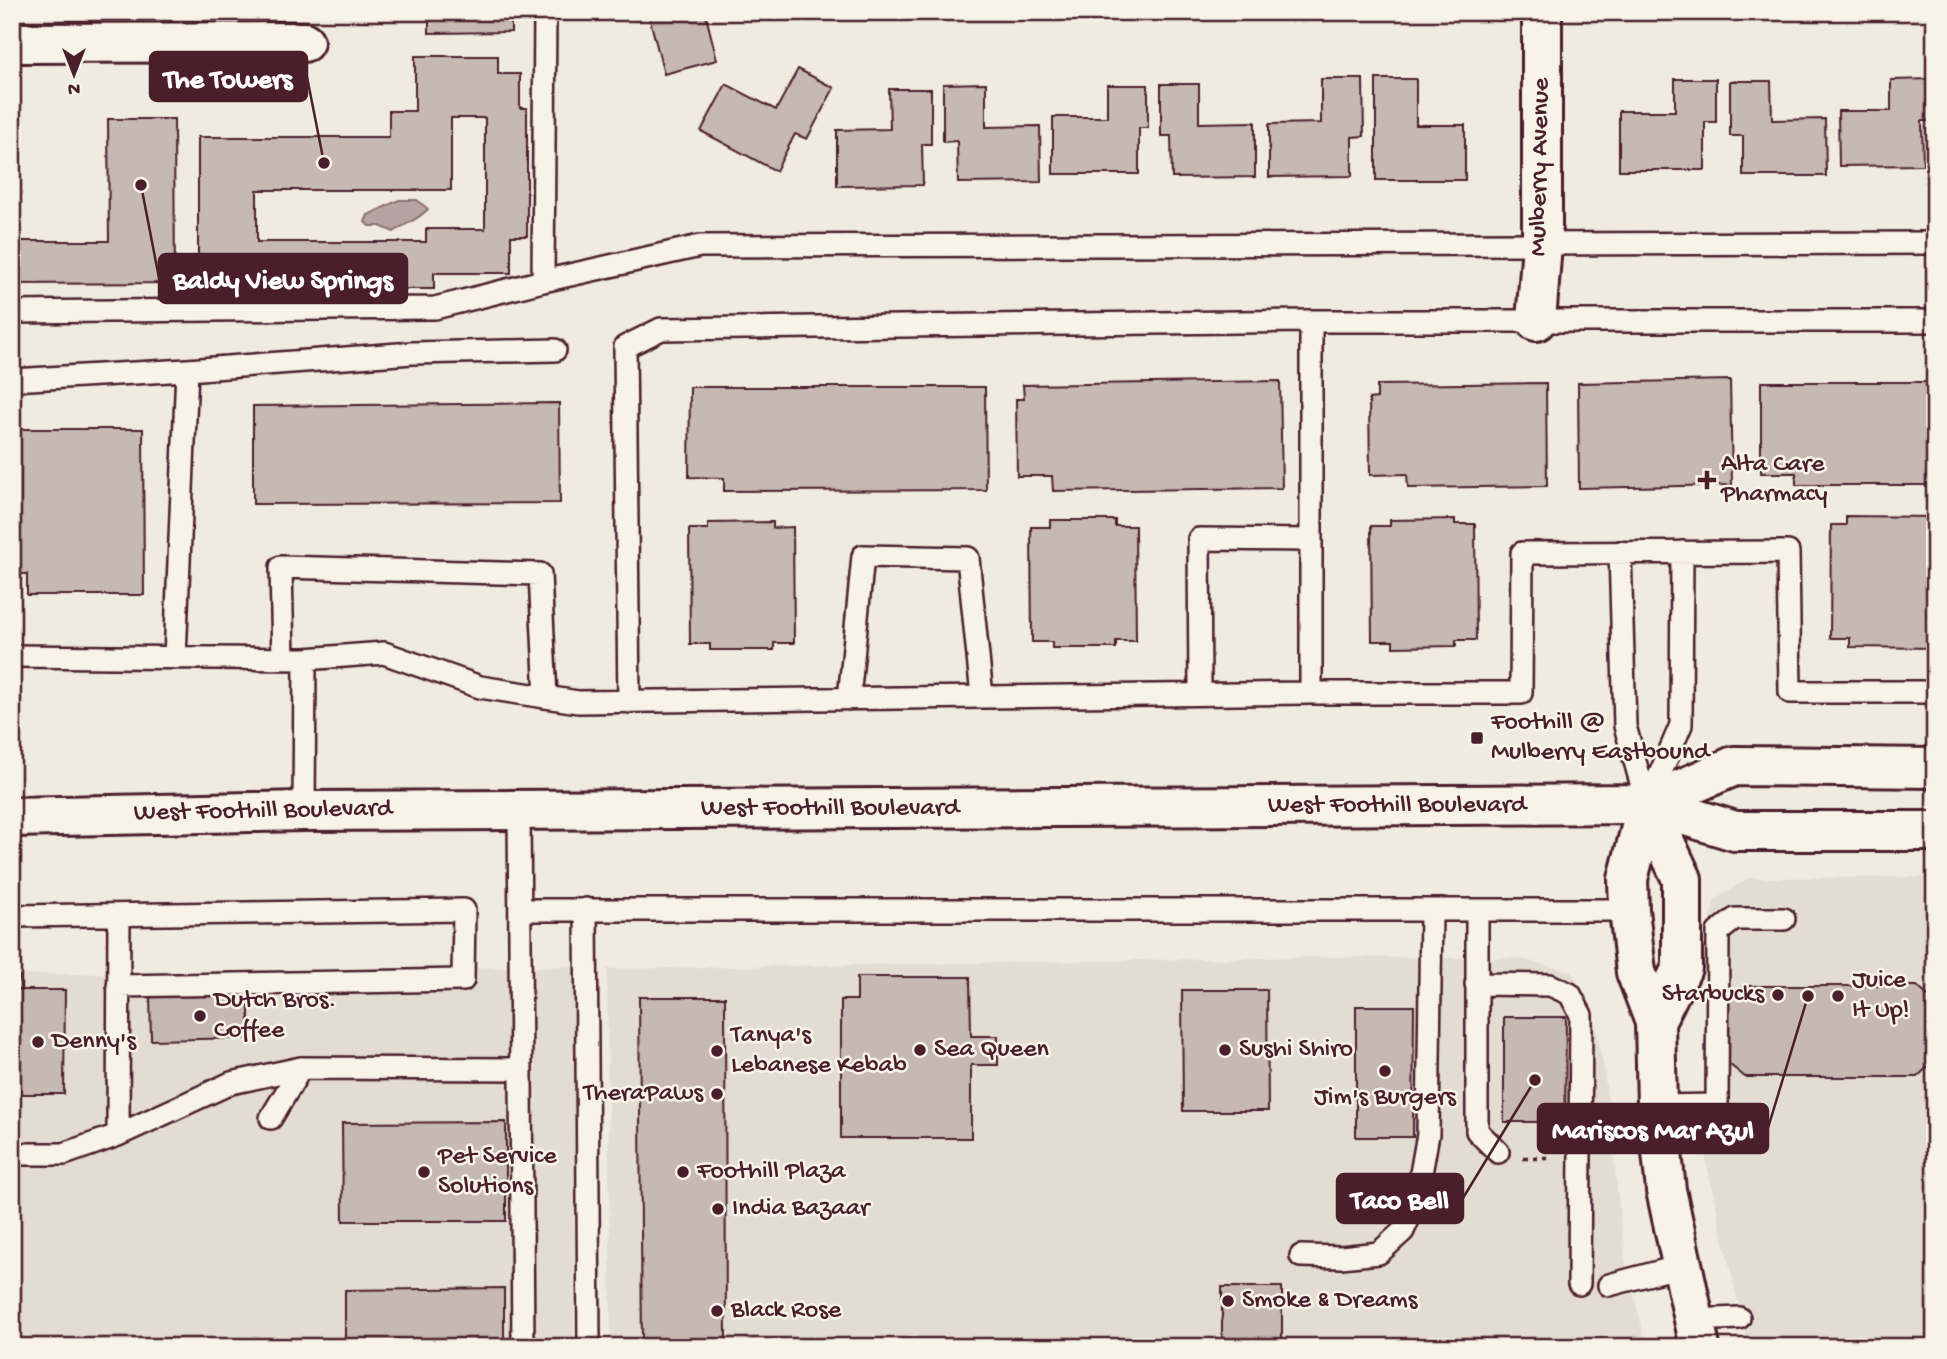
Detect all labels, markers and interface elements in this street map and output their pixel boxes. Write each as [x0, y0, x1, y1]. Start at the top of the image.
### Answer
north arrow [38, 38, 108, 108]
callout: The Towers [150, 52, 307, 101]
text: The Towers [162, 65, 294, 98]
text: N [68, 76, 80, 99]
street label: Mulberry Avenue [1524, 77, 1558, 257]
callout: Baldy View Springs [159, 254, 407, 303]
text: Baldy View Springs [172, 266, 394, 299]
place label: Alta Care Pharmacy [1720, 450, 1828, 511]
marker: Alta Care Pharmacy [1699, 472, 1715, 488]
place label: Foothill @ Mulberry Eastbound [1490, 708, 1711, 769]
marker: Foothill @ Mulberry Eastbound [1469, 730, 1485, 746]
street label: West Foothill Boulevard [1268, 791, 1528, 822]
street label: West Foothill Boulevard [134, 794, 394, 830]
street label: West Foothill Boulevard [701, 794, 961, 825]
place label: Juice It Up! [1852, 966, 1909, 1027]
place label: Starbucks [1662, 980, 1765, 1011]
place label: Dutch Bros. Coffee [212, 986, 336, 1047]
marker: Starbucks [1770, 987, 1786, 1003]
marker: Juice It Up! [1830, 988, 1846, 1004]
marker: Dutch Bros. Coffee [192, 1008, 208, 1024]
place label: Tanya's Lebanese Kebab [729, 1021, 907, 1082]
place label: Denny's [50, 1027, 137, 1058]
marker: Denny's [30, 1034, 46, 1050]
place label: Sea Queen [934, 1035, 1050, 1066]
place label: Sushi Shiro [1239, 1035, 1353, 1066]
marker: Sea Queen [912, 1042, 928, 1058]
marker: Sushi Shiro [1217, 1042, 1233, 1058]
marker: Tanya's Lebanese Kebab [709, 1043, 725, 1059]
marker: Jim's Burgers [1377, 1063, 1393, 1079]
place label: TheraPaws [581, 1079, 704, 1110]
place label: Jim's Burgers [1314, 1083, 1457, 1114]
marker: TheraPaws [709, 1086, 725, 1102]
callout: Mariscos Mar Azul [1538, 1104, 1768, 1153]
text: Mariscos Mar Azul [1552, 1116, 1754, 1149]
place label: Pet Service Solutions [437, 1142, 557, 1203]
place label: Foothill Plaza [696, 1157, 847, 1188]
marker: Pet Service Solutions [416, 1164, 432, 1180]
marker: Foothill Plaza [675, 1164, 691, 1180]
callout: Taco Bell [1337, 1174, 1463, 1223]
text: Taco Bell [1349, 1186, 1449, 1219]
place label: India Bazaar [732, 1194, 872, 1225]
marker: India Bazaar [710, 1201, 726, 1217]
place label: Smoke & Dreams [1242, 1286, 1419, 1317]
marker: Smoke & Dreams [1220, 1293, 1236, 1309]
place label: Black Rose [730, 1296, 842, 1327]
marker: Black Rose [709, 1303, 725, 1319]

